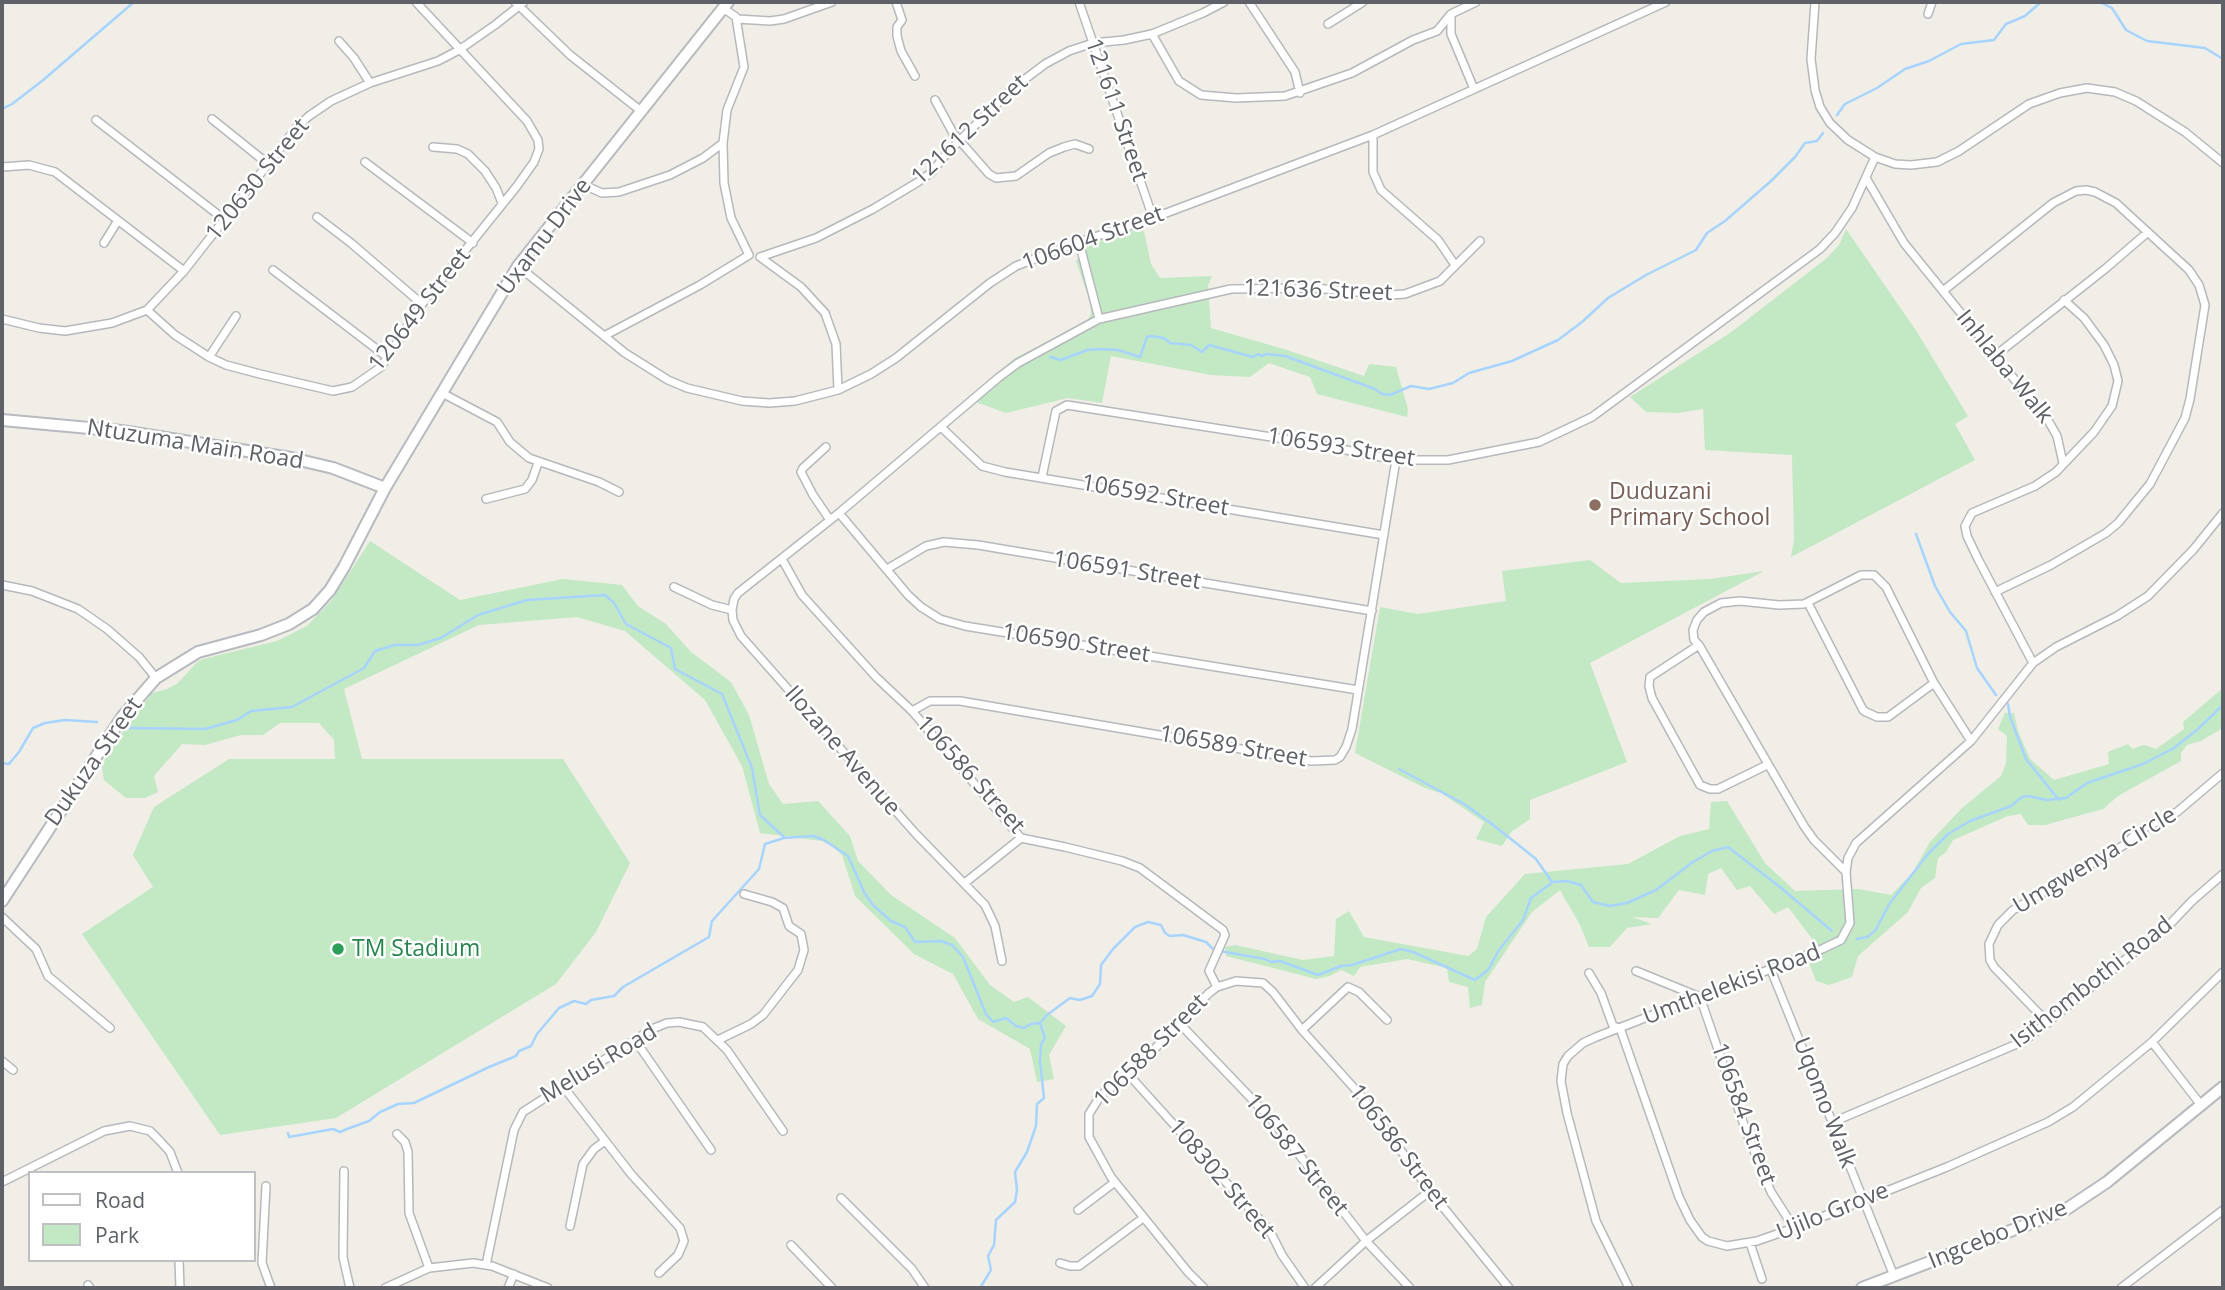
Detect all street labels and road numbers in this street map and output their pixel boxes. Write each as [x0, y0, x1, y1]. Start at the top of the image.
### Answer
street label: 121611 Street [1079, 35, 1153, 185]
street label: 121612 Street [906, 69, 1034, 191]
street label: 120630 Street [200, 113, 316, 247]
street label: Uxamu Drive [492, 173, 598, 301]
street label: 106604 Street [1018, 201, 1168, 277]
street label: 120649 Street [363, 243, 477, 377]
street label: 121636 Street [1243, 275, 1393, 307]
street label: Inhlaba Walk [1950, 305, 2058, 429]
street label: Ntuzuma Main Road [85, 414, 305, 476]
street label: 106593 Street [1265, 423, 1417, 473]
street label: 106592 Street [1079, 469, 1231, 523]
street label: 106591 Street [1051, 546, 1203, 596]
street label: 106590 Street [1000, 619, 1152, 669]
street label: Ilozane Avenue [778, 681, 906, 821]
street label: Dukuza Street [39, 692, 149, 832]
street label: 106586 Street [910, 710, 1030, 840]
street label: 106589 Street [1157, 720, 1309, 774]
street label: Umgwenya Circle [2009, 802, 2181, 920]
street label: Isithombothi Road [2006, 911, 2178, 1055]
street label: Umthelekisi Road [1640, 939, 1824, 1031]
street label: 106588 Street [1089, 989, 1213, 1113]
street label: Melusi Road [536, 1018, 662, 1110]
street label: Uqomo Walk [1786, 1034, 1862, 1172]
street label: 106584 Street [1705, 1039, 1781, 1189]
street label: 106586 Street [1342, 1079, 1454, 1215]
street label: 106587 Street [1238, 1088, 1354, 1222]
street label: 108302 Street [1162, 1114, 1280, 1244]
street label: Ujilo Grove [1773, 1177, 1893, 1247]
street label: Ingcebo Drive [1925, 1195, 2071, 1275]

